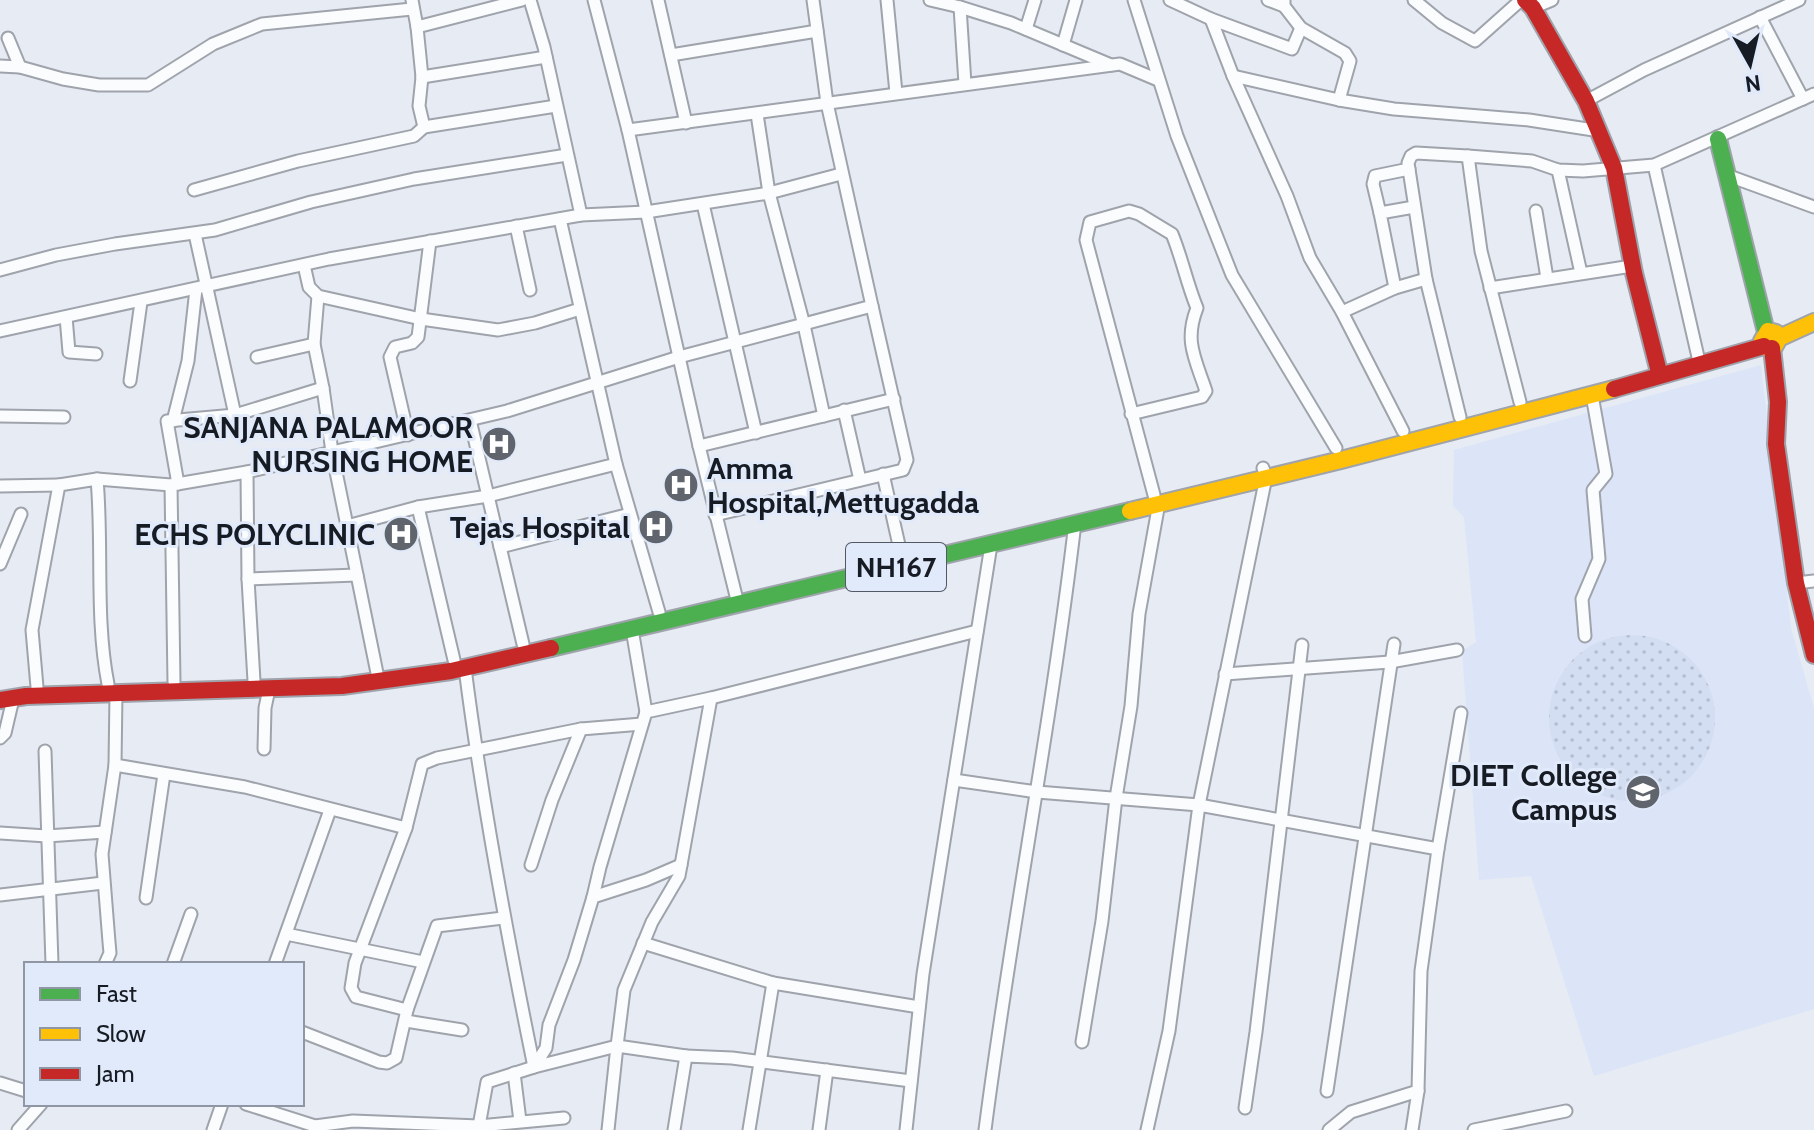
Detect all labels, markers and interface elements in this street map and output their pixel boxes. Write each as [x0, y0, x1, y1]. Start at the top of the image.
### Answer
north arrow [1710, 24, 1790, 104]
text: N [1743, 69, 1762, 98]
place label: SANJANA PALAMOOR NURSING HOME [183, 409, 473, 480]
hospital icon: SANJANA PALAMOOR NURSING HOME [480, 425, 518, 463]
place label: Amma Hospital,Mettugadda [707, 450, 979, 521]
hospital icon: Amma Hospital,Mettugadda [662, 466, 700, 504]
hospital icon: Tejas Hospital [637, 508, 675, 546]
place label: Tejas Hospital [450, 509, 630, 546]
hospital icon: ECHS POLYCLINIC [382, 515, 420, 553]
place label: ECHS POLYCLINIC [134, 516, 375, 553]
road number: NH167 [846, 543, 946, 591]
place label: DIET College Campus [1450, 757, 1617, 828]
school or university icon: DIET College Campus [1624, 773, 1662, 811]
legend [24, 962, 304, 1106]
text: Fast [96, 979, 137, 1008]
text: Slow [96, 1019, 146, 1048]
text: Jam [95, 1059, 134, 1088]

